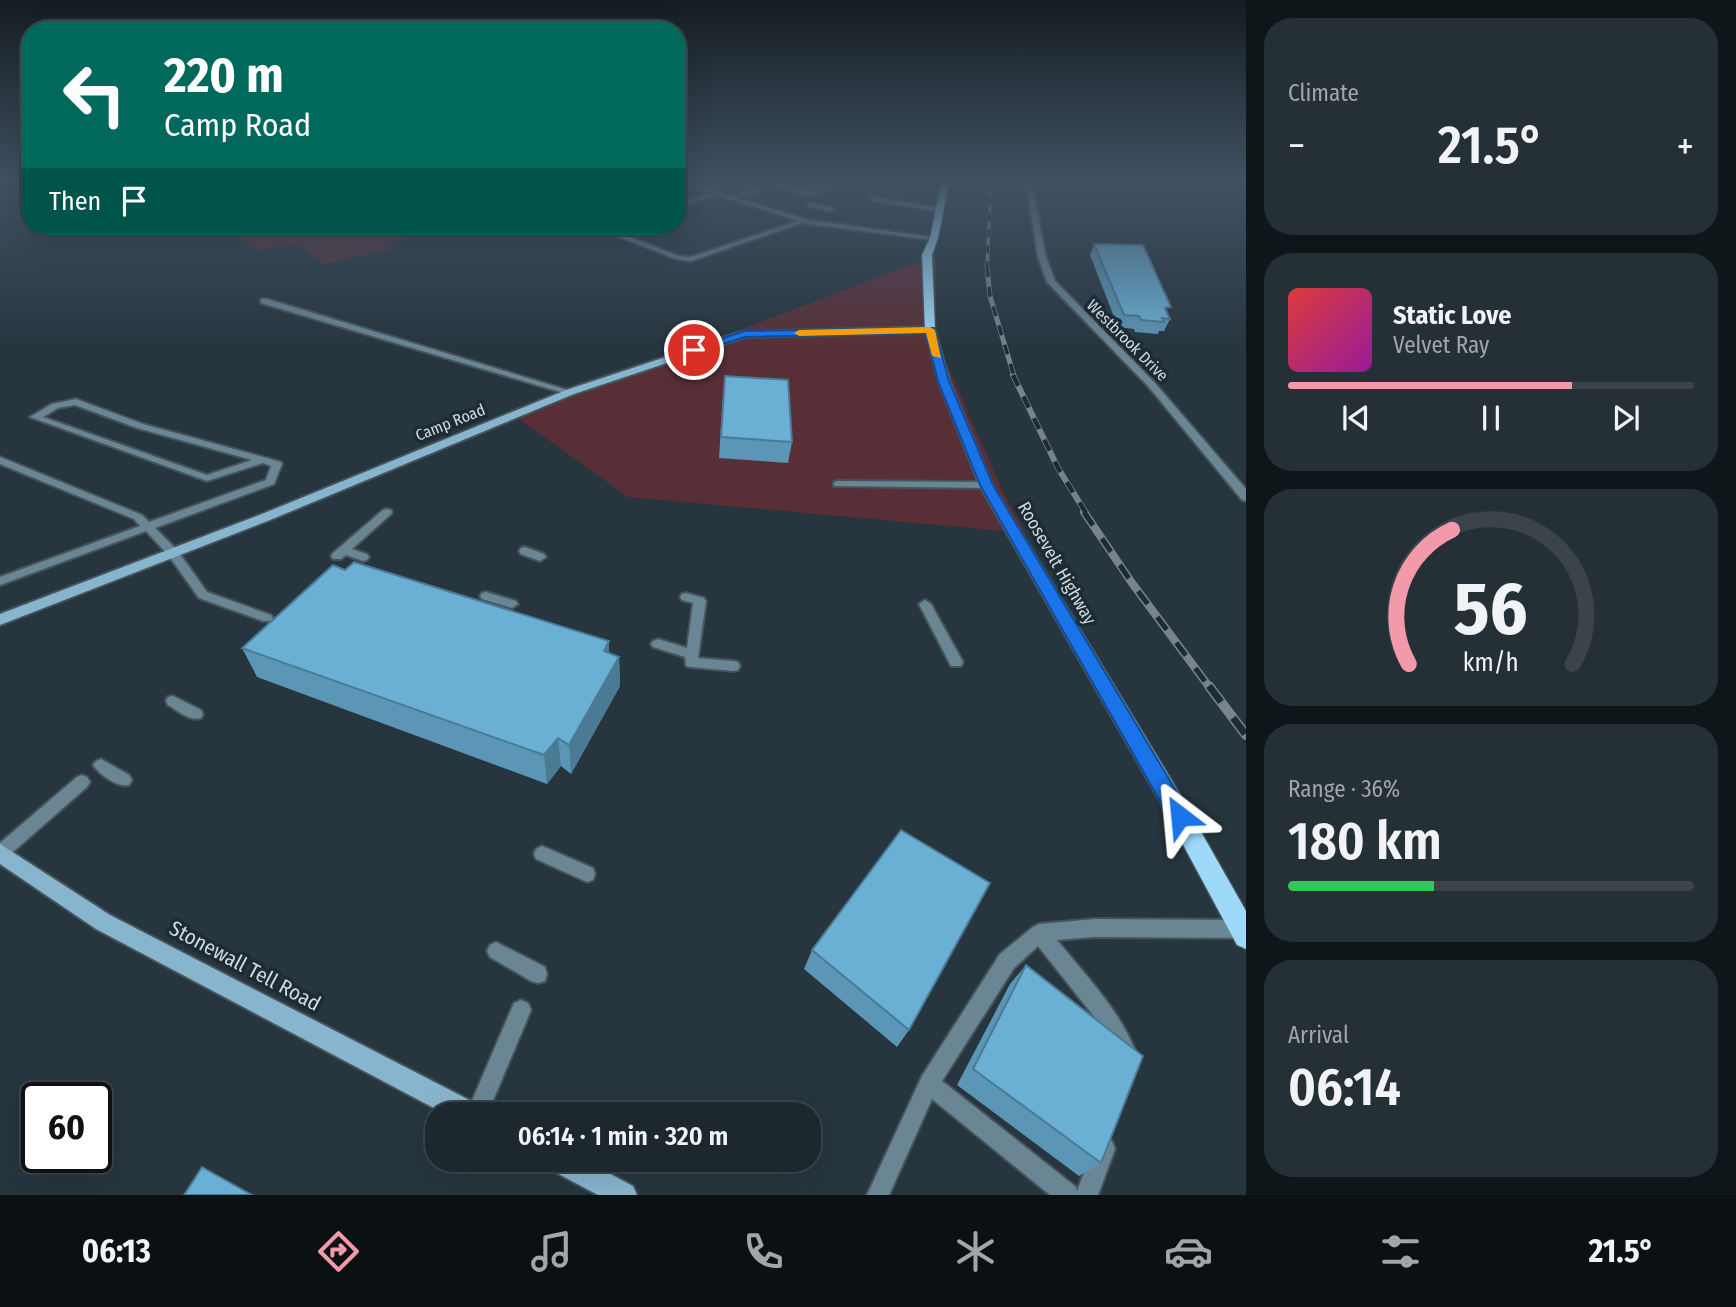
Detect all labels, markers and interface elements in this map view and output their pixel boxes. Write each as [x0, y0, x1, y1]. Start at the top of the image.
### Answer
text: 220 m [164, 46, 284, 105]
icon: left [49, 49, 140, 140]
text: Climate [1288, 79, 1359, 107]
text: Camp Road [164, 106, 311, 144]
text: 21.5° [1438, 114, 1544, 177]
text: − [1288, 123, 1305, 169]
text: + [1677, 123, 1694, 169]
icon: arrive [115, 182, 153, 220]
text: Then [49, 186, 101, 217]
street label: Westbrook Drive [1083, 296, 1172, 385]
text: Static Love [1393, 300, 1511, 331]
pin [664, 320, 724, 380]
icon: arrive [675, 331, 713, 369]
text: Velvet Ray [1393, 331, 1489, 359]
icon: previous [1337, 399, 1375, 437]
icon: pause [1472, 399, 1510, 437]
icon: next [1607, 399, 1645, 437]
street label: Camp Road [413, 400, 488, 445]
street label: Roosevelt Highway [1013, 498, 1101, 628]
text: 56 [1454, 566, 1528, 653]
text: km/h [1463, 647, 1519, 677]
text: Range · 36% [1288, 775, 1400, 803]
position arrow [1143, 779, 1217, 853]
text: 180 km [1288, 810, 1442, 873]
street label: Stonewall Tell Road [165, 915, 325, 1017]
text: Arrival [1288, 1021, 1349, 1049]
text: 06:14 [1288, 1056, 1401, 1119]
speed limit sign: 60 [21, 1082, 112, 1173]
text: 06:14 · 1 min · 320 m [518, 1121, 728, 1152]
icon: directions [314, 1227, 363, 1276]
icon: music [527, 1227, 576, 1276]
icon: phone [739, 1227, 788, 1276]
icon: climate [951, 1227, 1000, 1276]
icon: car [1164, 1227, 1213, 1276]
icon: filters [1376, 1227, 1425, 1276]
text: 06:13 [82, 1232, 151, 1270]
text: 21.5° [1588, 1232, 1654, 1270]

